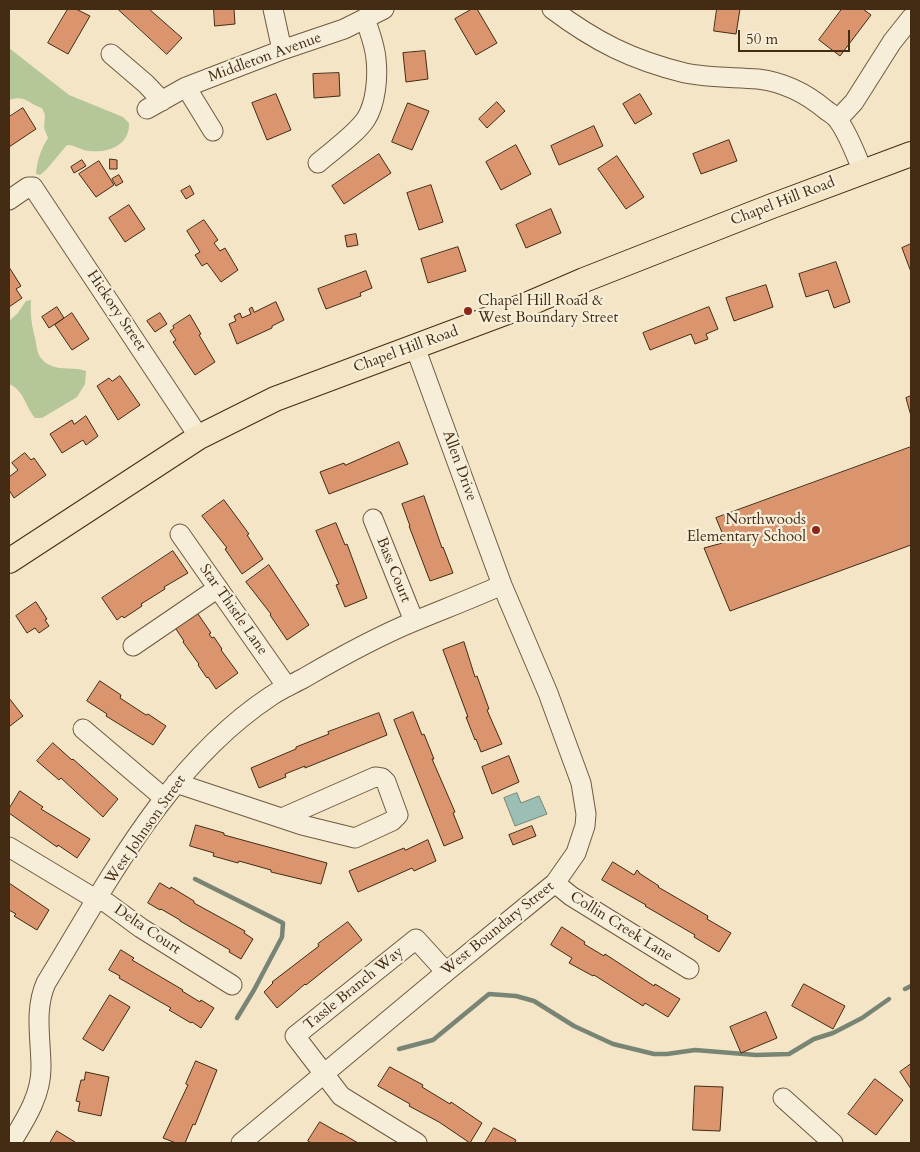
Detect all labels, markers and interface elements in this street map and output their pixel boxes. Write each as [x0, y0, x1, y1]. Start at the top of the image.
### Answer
scale bar [740, 20, 852, 52]
street label: Middleton Avenue [206, 29, 324, 87]
text: 50 m [746, 29, 778, 49]
street label: Chapel Hill Road [728, 174, 838, 230]
street label: Hickory Street [82, 267, 150, 355]
place label: Chapel Hill Road & West Boundary Street [478, 293, 618, 328]
marker: Chapel Hill Road & West Boundary Street [462, 305, 474, 317]
street label: Chapel Hill Road [351, 323, 461, 377]
street label: Allen Drive [438, 428, 480, 504]
place label: Northwoods Elementary School [687, 512, 806, 547]
marker: Northwoods Elementary School [810, 524, 822, 536]
street label: Bass Court [372, 535, 414, 605]
street label: Star Thistle Lane [195, 561, 271, 659]
street label: West Johnson Street [102, 772, 190, 888]
street label: West Boundary Street [438, 878, 558, 980]
street label: Collin Creek Lane [566, 888, 676, 966]
street label: Delta Court [110, 901, 184, 959]
street label: Tassle Branch Way [301, 943, 407, 1035]

